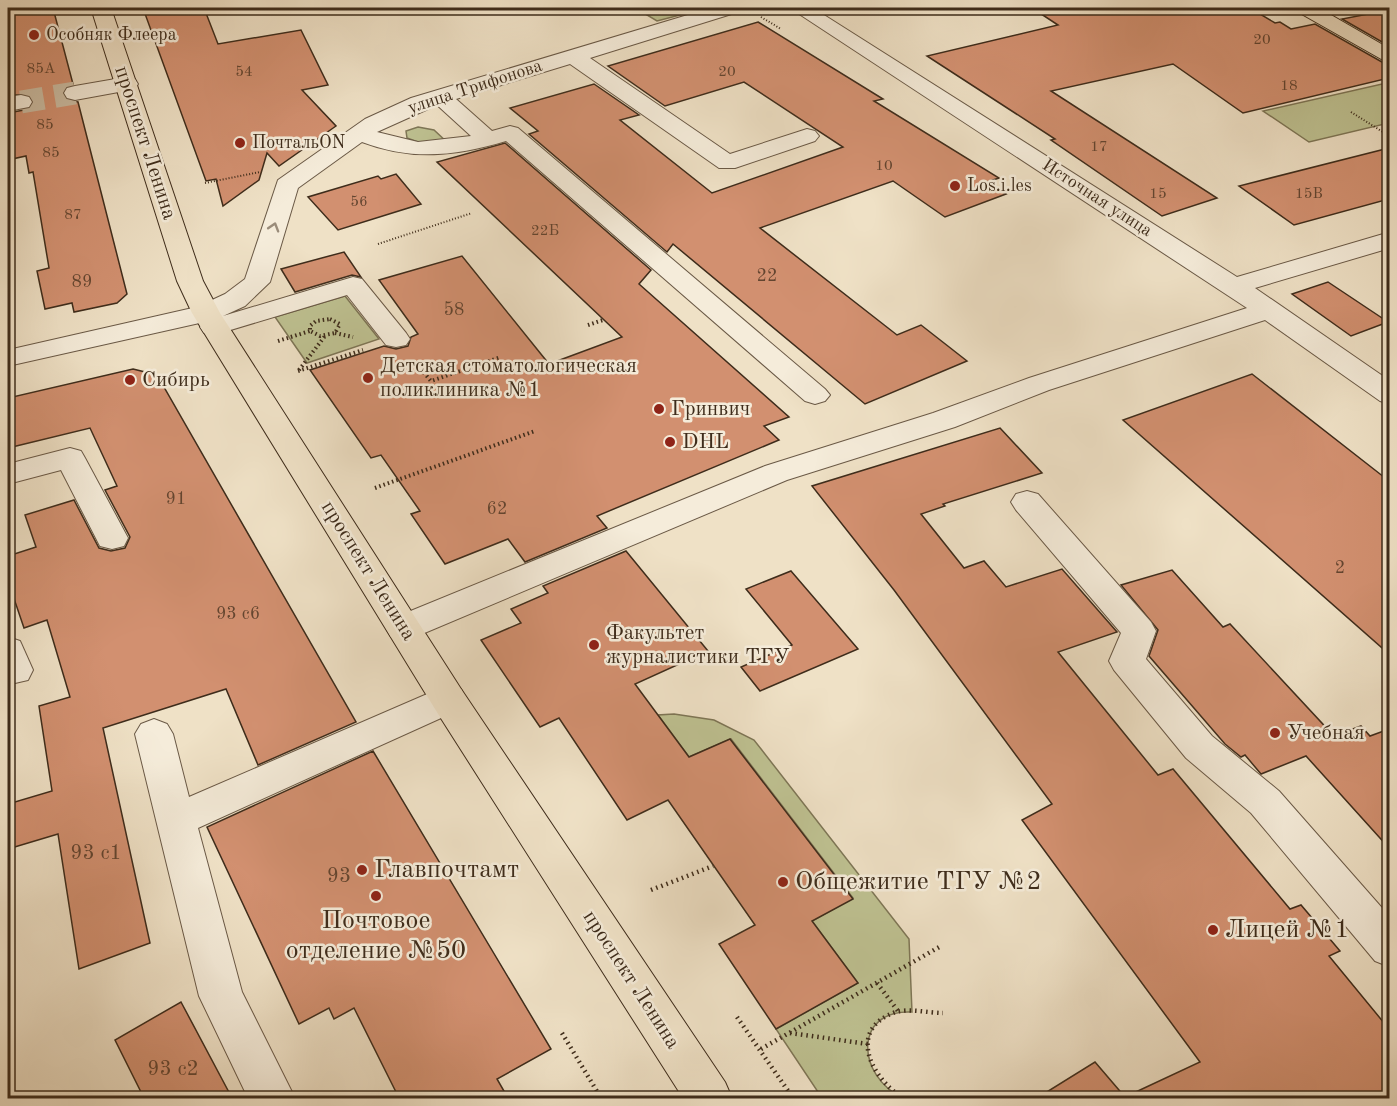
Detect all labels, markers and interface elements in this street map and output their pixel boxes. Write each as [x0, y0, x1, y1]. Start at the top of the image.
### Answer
place label: Особняк Флеера [46, 26, 177, 44]
marker: Особняк Флеера [27, 28, 41, 42]
house number: 20 [1253, 33, 1271, 48]
street label: улица Трифонова [406, 57, 545, 118]
house number: 85А [27, 62, 56, 77]
street label: проспект Ленина [110, 64, 180, 222]
house number: 54 [235, 65, 253, 80]
house number: 20 [718, 65, 736, 80]
house number: 18 [1280, 79, 1298, 94]
house number: 85 [36, 118, 54, 133]
place label: ПочтальON [252, 134, 346, 152]
marker: ПочтальON [233, 136, 247, 150]
house number: 17 [1090, 140, 1108, 155]
house number: 85 [42, 146, 60, 161]
street label: Источная улица [1039, 156, 1155, 240]
house number: 10 [875, 159, 893, 174]
place label: Los.i.les [967, 177, 1032, 195]
marker: Los.i.les [948, 179, 962, 193]
house number: 15 [1149, 187, 1167, 202]
house number: 15В [1295, 187, 1323, 202]
house number: 56 [350, 195, 368, 210]
house number: 87 [64, 208, 82, 223]
one-way arrow [267, 222, 279, 232]
house number: 22Б [531, 224, 559, 239]
house number: 22 [757, 267, 777, 285]
house number: 89 [72, 273, 92, 291]
house number: 58 [444, 301, 464, 319]
place label: Детская стоматологическая поликлиника №1 [380, 356, 637, 401]
place label: Сибирь [142, 370, 210, 391]
marker: Детская стоматологическая поликлиника №1 [361, 371, 375, 385]
marker: Сибирь [123, 373, 137, 387]
place label: Гринвич [671, 399, 750, 420]
marker: Гринвич [652, 402, 666, 416]
place label: DHL [682, 432, 729, 453]
marker: DHL [663, 435, 677, 449]
house number: 91 [166, 490, 186, 508]
street label: проспект Ленина [317, 498, 419, 644]
house number: 62 [487, 500, 507, 518]
house number: 2 [1335, 559, 1345, 577]
house number: 93 с6 [216, 605, 260, 623]
place label: Факультет журналистики ТГУ [606, 623, 790, 668]
marker: Факультет журналистики ТГУ [587, 638, 601, 652]
place label: Учебная [1287, 723, 1365, 744]
marker: Учебная [1268, 726, 1282, 740]
house number: 93 с1 [70, 843, 122, 864]
place label: Главпочтамт [374, 857, 519, 883]
marker: Главпочтамт [355, 863, 369, 877]
house number: 93 [327, 866, 351, 887]
place label: Общежитие ТГУ №2 [795, 869, 1042, 895]
marker: Общежитие ТГУ №2 [776, 875, 790, 889]
marker: Почтовое отделение №50 [369, 889, 383, 903]
street label: проспект Ленина [579, 907, 683, 1053]
place label: Почтовое отделение №50 [286, 908, 466, 964]
place label: Лицей №1 [1225, 917, 1350, 943]
marker: Лицей №1 [1206, 923, 1220, 937]
house number: 93 с2 [147, 1059, 199, 1080]

